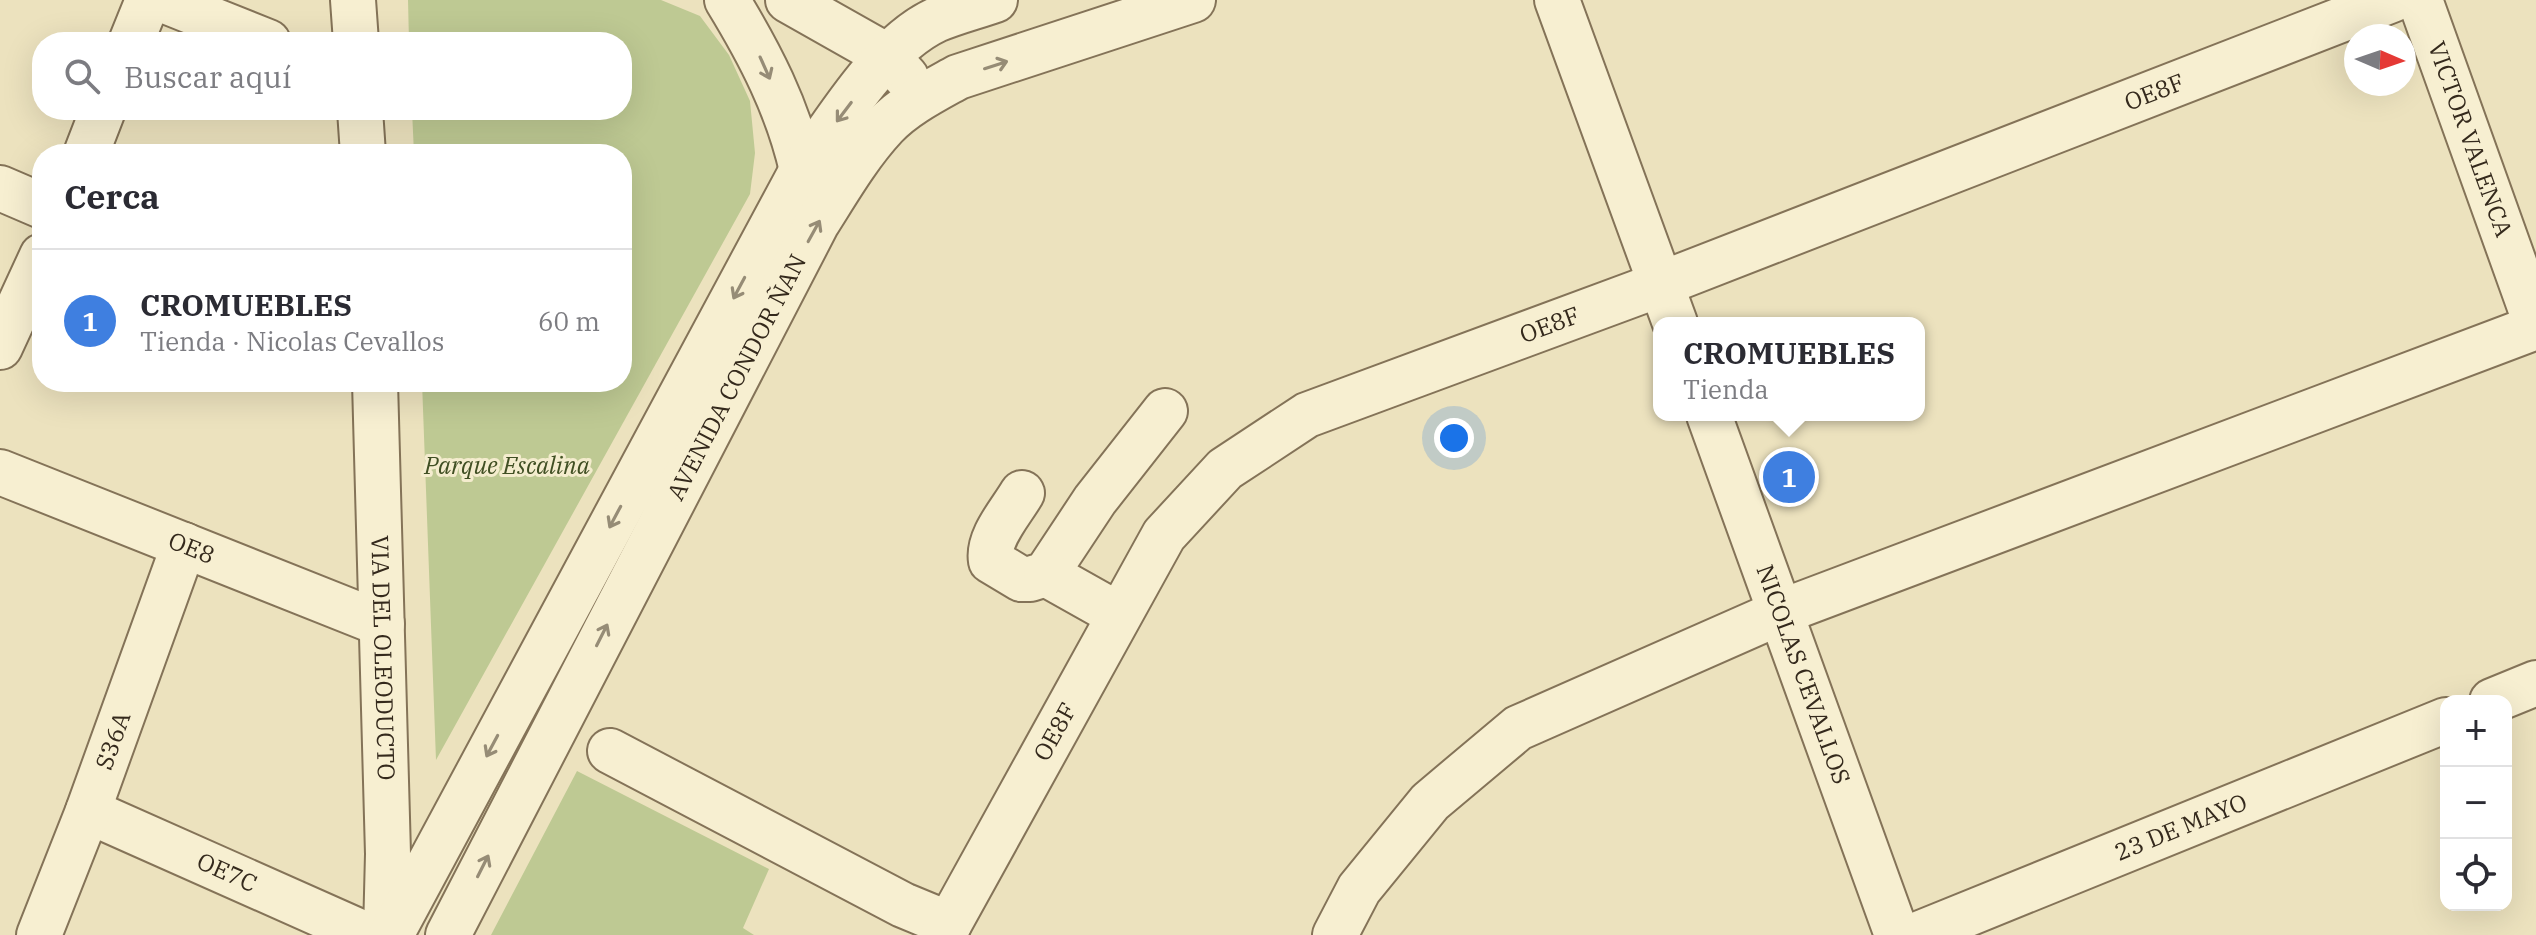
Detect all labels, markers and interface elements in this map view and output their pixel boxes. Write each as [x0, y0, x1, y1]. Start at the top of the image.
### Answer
north arrow [2344, 24, 2416, 96]
search box [32, 32, 632, 120]
street label: VICTOR VALENCA [2421, 37, 2521, 242]
icon: search [60, 54, 104, 98]
one-way arrow [759, 55, 774, 80]
text: Buscar aquí [124, 57, 291, 96]
one-way arrow [982, 57, 1008, 72]
street label: OE8F [2119, 65, 2189, 117]
one-way arrow [835, 101, 852, 123]
text: Cerca [64, 174, 160, 218]
one-way arrow [807, 219, 822, 243]
street label: AVENIDA CONDOR ÑAN [659, 248, 813, 505]
one-way arrow [730, 275, 746, 299]
text: CROMUEBLES [140, 285, 352, 324]
street label: OE8F [1515, 298, 1584, 350]
text: 1 [82, 304, 98, 338]
text: 60 m [538, 304, 600, 338]
popup [1653, 317, 1925, 421]
text: Tienda · Nicolas Cevallos [140, 324, 444, 358]
text: CROMUEBLES [1683, 333, 1895, 372]
text: Tienda [1683, 372, 1769, 406]
your location [1434, 418, 1474, 458]
pin: 1 [1763, 447, 1815, 507]
park label: Parque Escalina [423, 449, 590, 481]
one-way arrow [607, 504, 623, 528]
street label: OE8 [164, 524, 220, 571]
street label: VIA DEL OLEODUCTO [364, 535, 403, 781]
street label: NICOLAS CEVALLOS [1749, 560, 1858, 789]
one-way arrow [595, 623, 611, 647]
map controls [2440, 695, 2512, 911]
button: + [2440, 695, 2512, 767]
street label: OE8F [1025, 697, 1083, 766]
street label: S36A [87, 707, 138, 774]
one-way arrow [484, 733, 500, 757]
button: − [2440, 767, 2512, 839]
street label: 23 DE MAYO [2110, 785, 2252, 868]
button: locate [2440, 839, 2512, 911]
street label: OE7C [192, 844, 262, 899]
one-way arrow [476, 854, 492, 878]

